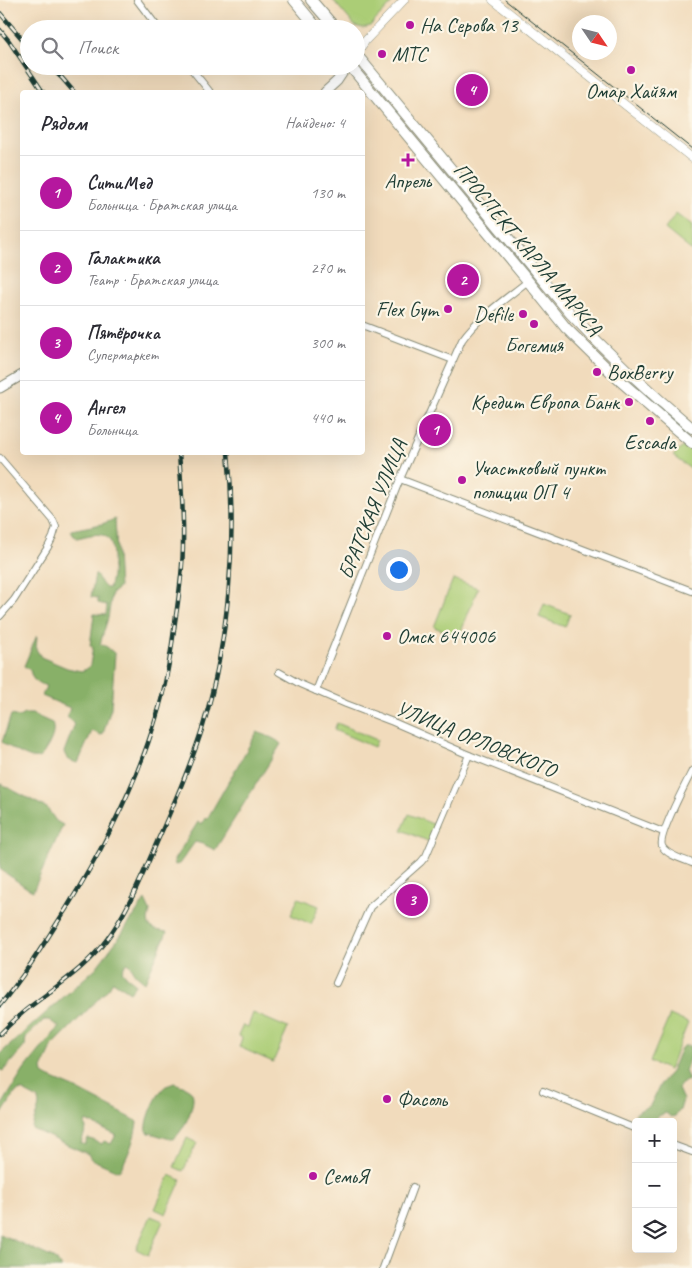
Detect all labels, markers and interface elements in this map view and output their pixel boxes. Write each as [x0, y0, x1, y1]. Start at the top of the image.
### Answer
place label: На Серова 13 [420, 12, 519, 38]
north arrow [572, 15, 617, 60]
marker: На Серова 13 [404, 19, 416, 31]
search box [20, 20, 365, 75]
icon: search [38, 34, 66, 62]
text: Поиск [78, 36, 118, 60]
place label: МТС [392, 41, 430, 67]
marker: МТС [376, 48, 388, 60]
marker: Омар Хайям [625, 64, 637, 76]
pin: 4 [456, 71, 488, 109]
place label: Омар Хайям [586, 78, 677, 104]
text: Рядом [40, 110, 87, 136]
text: Найдено: 4 [285, 113, 345, 133]
marker: Апрель [402, 154, 414, 166]
street label: ПРОСПЕКТ КАРЛА МАРКСА [448, 157, 608, 341]
place label: Апрель [385, 168, 433, 194]
text: СитиМед [87, 171, 152, 195]
text: 1 [52, 183, 60, 203]
text: 130 m [311, 183, 345, 203]
text: Больница · Братская улица [87, 195, 237, 215]
text: Галактика [87, 246, 159, 270]
text: 2 [52, 258, 60, 278]
text: 270 m [311, 258, 345, 278]
pin: 2 [447, 261, 479, 299]
text: Театр · Братская улица [87, 270, 218, 290]
place label: Flex Gym [376, 296, 440, 322]
place label: Defile [474, 301, 514, 327]
marker: Flex Gym [442, 303, 454, 315]
marker: Defile [517, 308, 529, 320]
marker: Богемия [528, 318, 540, 330]
text: Пятёрочка [87, 321, 160, 345]
place label: Богемия [505, 332, 564, 358]
text: 3 [52, 333, 60, 353]
text: 300 m [311, 333, 345, 353]
text: Супермаркет [87, 345, 158, 365]
place label: BoxBerry [607, 359, 674, 385]
marker: BoxBerry [591, 366, 603, 378]
place label: Кредит Европа Банк [471, 389, 621, 415]
text: Ангел [87, 396, 125, 420]
marker: Кредит Европа Банк [623, 396, 635, 408]
text: 4 [52, 408, 60, 428]
text: 440 m [311, 408, 345, 428]
pin: 1 [419, 411, 451, 449]
marker: Escada [644, 415, 656, 427]
text: Больница [87, 420, 137, 440]
place label: Escada [624, 429, 677, 455]
street label: БРАТСКАЯ УЛИЦА [332, 435, 412, 583]
place label: Участковый пункт полиции ОП 4 [472, 455, 606, 505]
marker: Участковый пункт полиции ОП 4 [456, 474, 468, 486]
your location [386, 557, 412, 583]
place label: Омск 644006 [397, 623, 496, 649]
marker: Омск 644006 [381, 630, 393, 642]
street label: УЛИЦА ОРЛОВСКОГО [392, 695, 562, 784]
pin: 3 [396, 881, 428, 919]
place label: Фасоль [397, 1086, 449, 1112]
marker: Фасоль [381, 1093, 393, 1105]
map controls [632, 1118, 677, 1253]
button: + [632, 1118, 677, 1163]
place label: СемьЯ [323, 1163, 372, 1189]
button: − [632, 1163, 677, 1208]
marker: СемьЯ [307, 1170, 319, 1182]
button: layers [632, 1208, 677, 1253]

